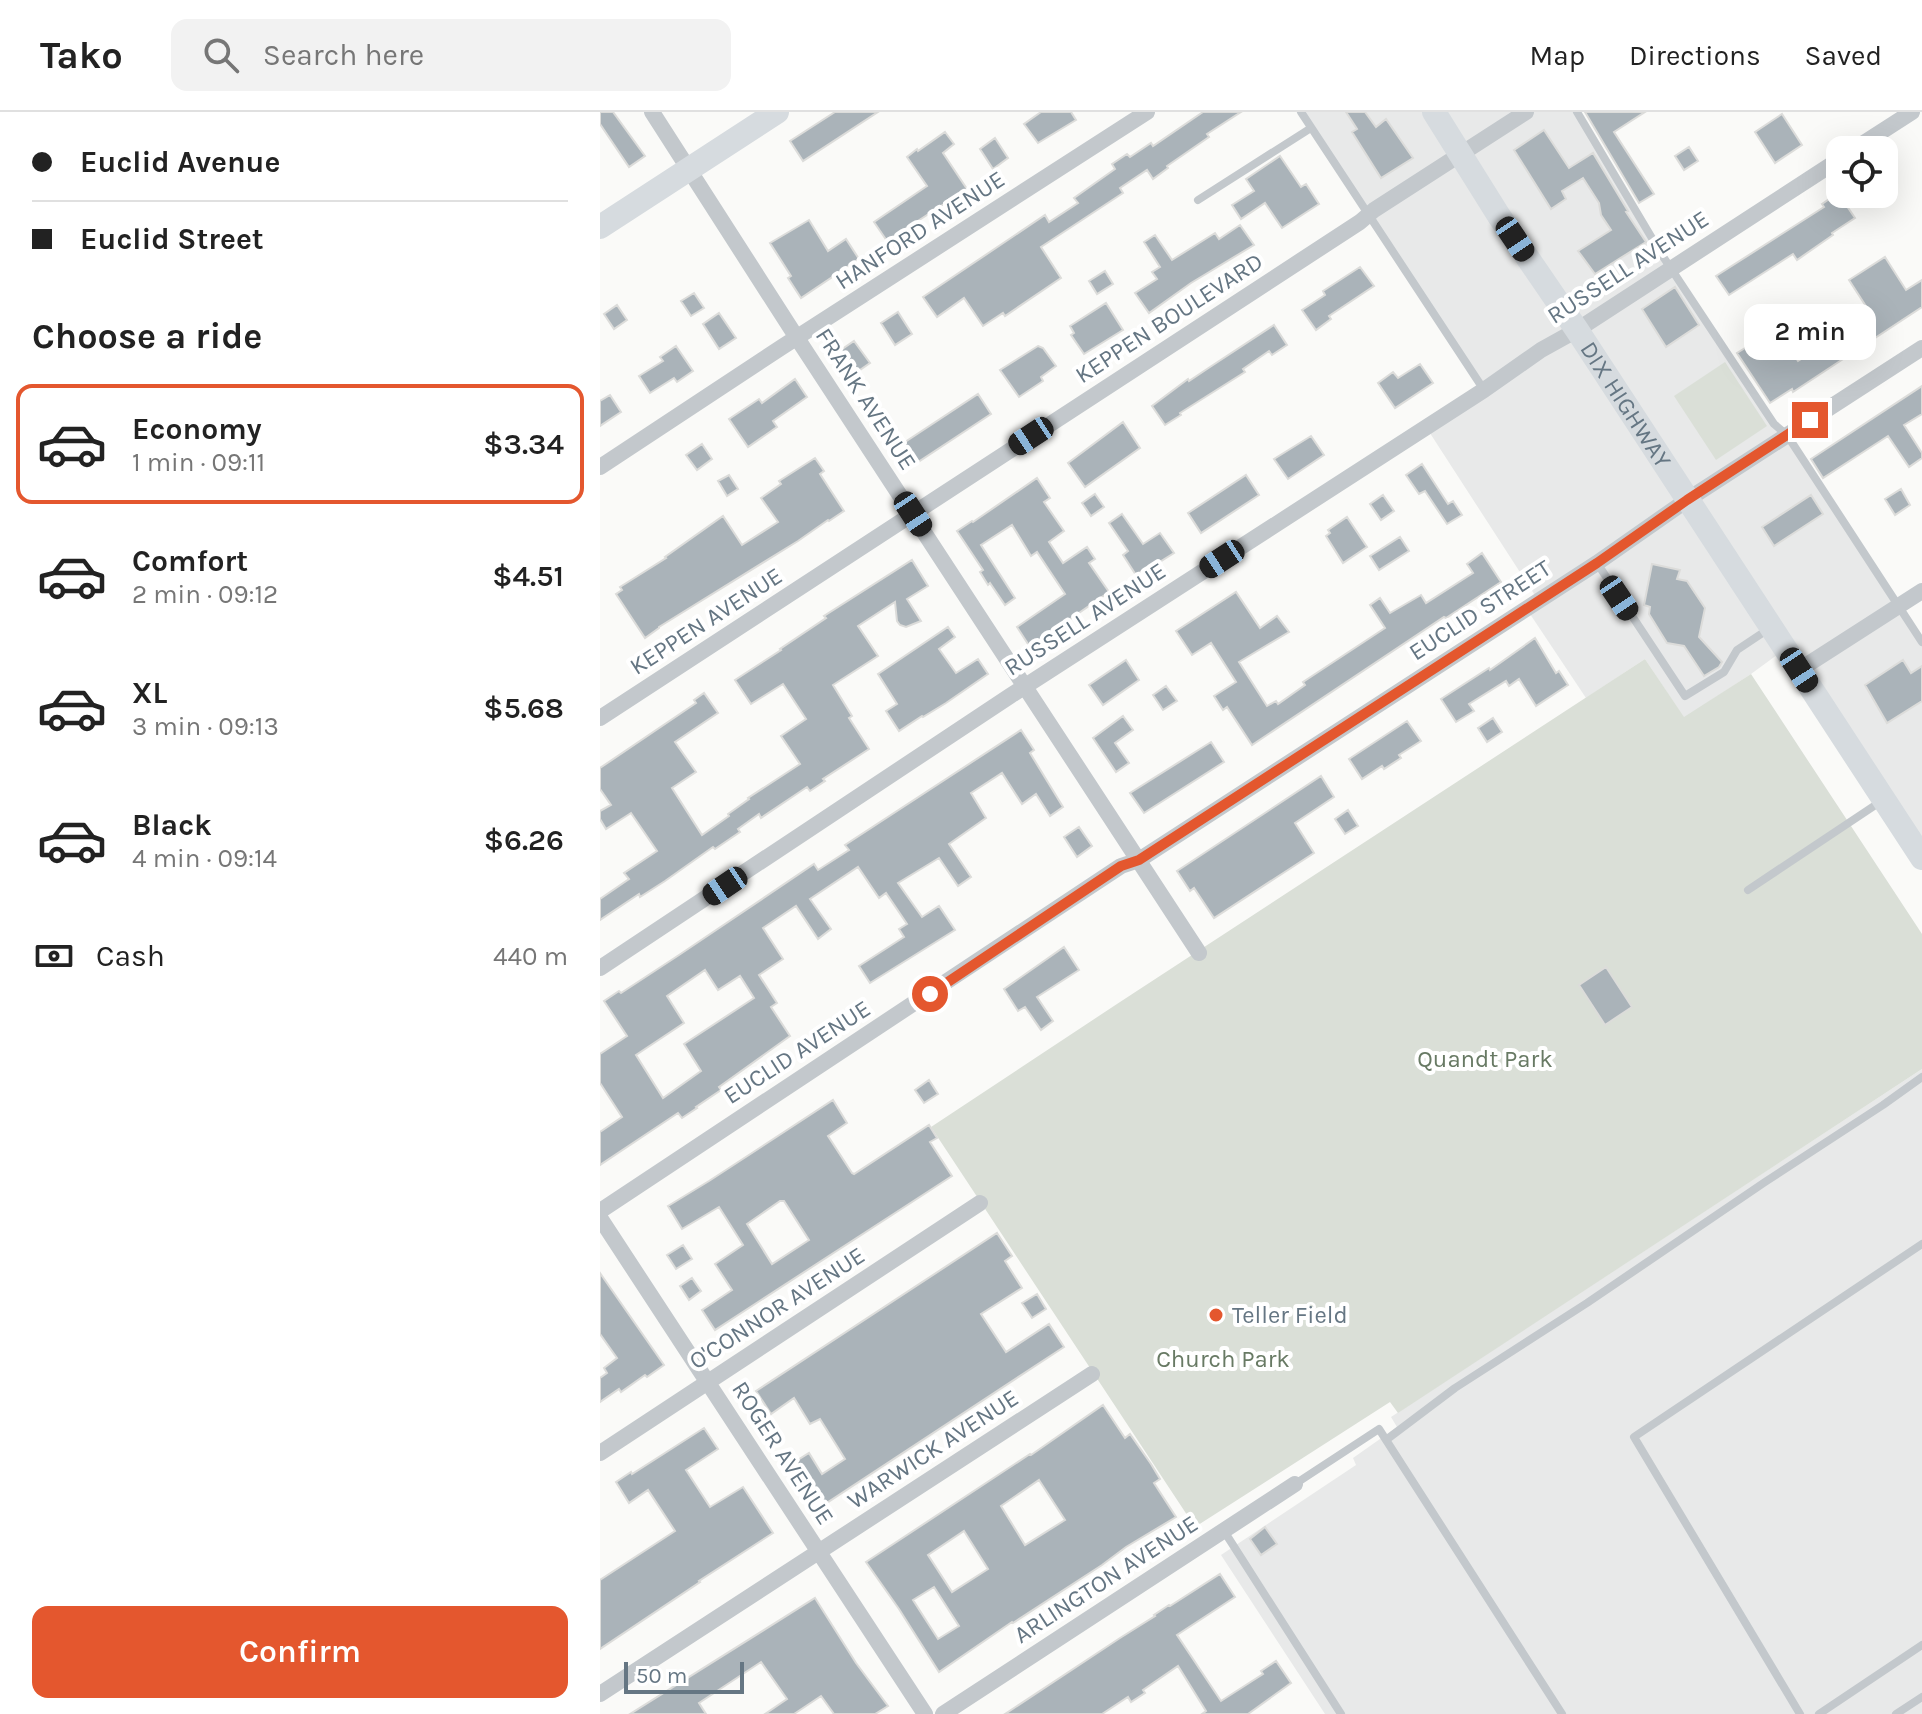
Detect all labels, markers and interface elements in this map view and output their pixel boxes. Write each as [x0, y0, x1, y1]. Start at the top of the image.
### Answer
search box [171, 19, 731, 91]
text: Tako [40, 33, 123, 78]
icon: search [199, 33, 243, 77]
text: Search here [263, 37, 424, 73]
text: Map [1530, 39, 1585, 72]
text: Directions [1629, 39, 1761, 72]
text: Saved [1805, 39, 1882, 72]
map controls [1826, 136, 1898, 208]
button: locate [1826, 136, 1898, 208]
text: Euclid Avenue [80, 144, 280, 180]
street label: HANFORD AVENUE [830, 165, 1010, 295]
street label: RUSSELL AVENUE [1542, 204, 1714, 330]
car [1492, 212, 1538, 266]
text: Euclid Street [80, 221, 264, 257]
street label: KEPPEN BOULEVARD [1070, 247, 1268, 389]
callout: 2 min [1744, 304, 1876, 360]
text: Choose a ride [32, 315, 262, 357]
text: 2 min [1775, 316, 1845, 347]
street label: FRANK AVENUE [810, 323, 922, 475]
street label: DIX HIGHWAY [1574, 336, 1677, 473]
route end [1792, 402, 1828, 438]
icon: car [36, 408, 108, 480]
text: Economy [132, 411, 262, 447]
car [1004, 413, 1058, 459]
text: $3.34 [483, 426, 564, 462]
text: 1 min · 09:11 [132, 447, 265, 478]
car [890, 487, 936, 541]
car [1195, 536, 1249, 582]
icon: car [36, 540, 108, 612]
text: Comfort [132, 543, 248, 579]
street label: EUCLID STREET [1404, 554, 1556, 666]
street label: RUSSELL AVENUE [999, 556, 1171, 682]
text: $4.51 [492, 558, 564, 594]
street label: KEPPEN AVENUE [625, 561, 787, 681]
car [1596, 571, 1642, 625]
text: 2 min · 09:12 [132, 579, 278, 610]
car [1776, 643, 1822, 697]
icon: car [36, 672, 108, 744]
text: XL [132, 675, 167, 711]
text: $5.68 [483, 690, 564, 726]
text: 3 min · 09:13 [132, 711, 279, 742]
icon: car [36, 804, 108, 876]
text: Black [132, 807, 212, 843]
text: $6.26 [484, 822, 564, 858]
text: 4 min · 09:14 [132, 843, 277, 874]
car [698, 863, 752, 909]
icon: cash [32, 934, 76, 978]
text: Cash [96, 938, 165, 974]
text: 440 m [493, 941, 568, 972]
route start [912, 976, 948, 1012]
street label: EUCLID AVENUE [718, 994, 876, 1110]
park label: Quandt Park [1417, 1045, 1553, 1073]
street label: O'CONNOR AVENUE [684, 1241, 870, 1375]
place label: Teller Field [1232, 1301, 1348, 1329]
marker: Teller Field [1207, 1306, 1225, 1324]
park label: Church Park [1156, 1345, 1290, 1373]
street label: ROGER AVENUE [726, 1376, 840, 1530]
street label: WARWICK AVENUE [842, 1383, 1024, 1515]
street label: ARLINGTON AVENUE [1009, 1509, 1203, 1649]
button: Confirm [32, 1606, 568, 1698]
scale bar [624, 1658, 744, 1694]
text: 50 m [636, 1663, 687, 1689]

